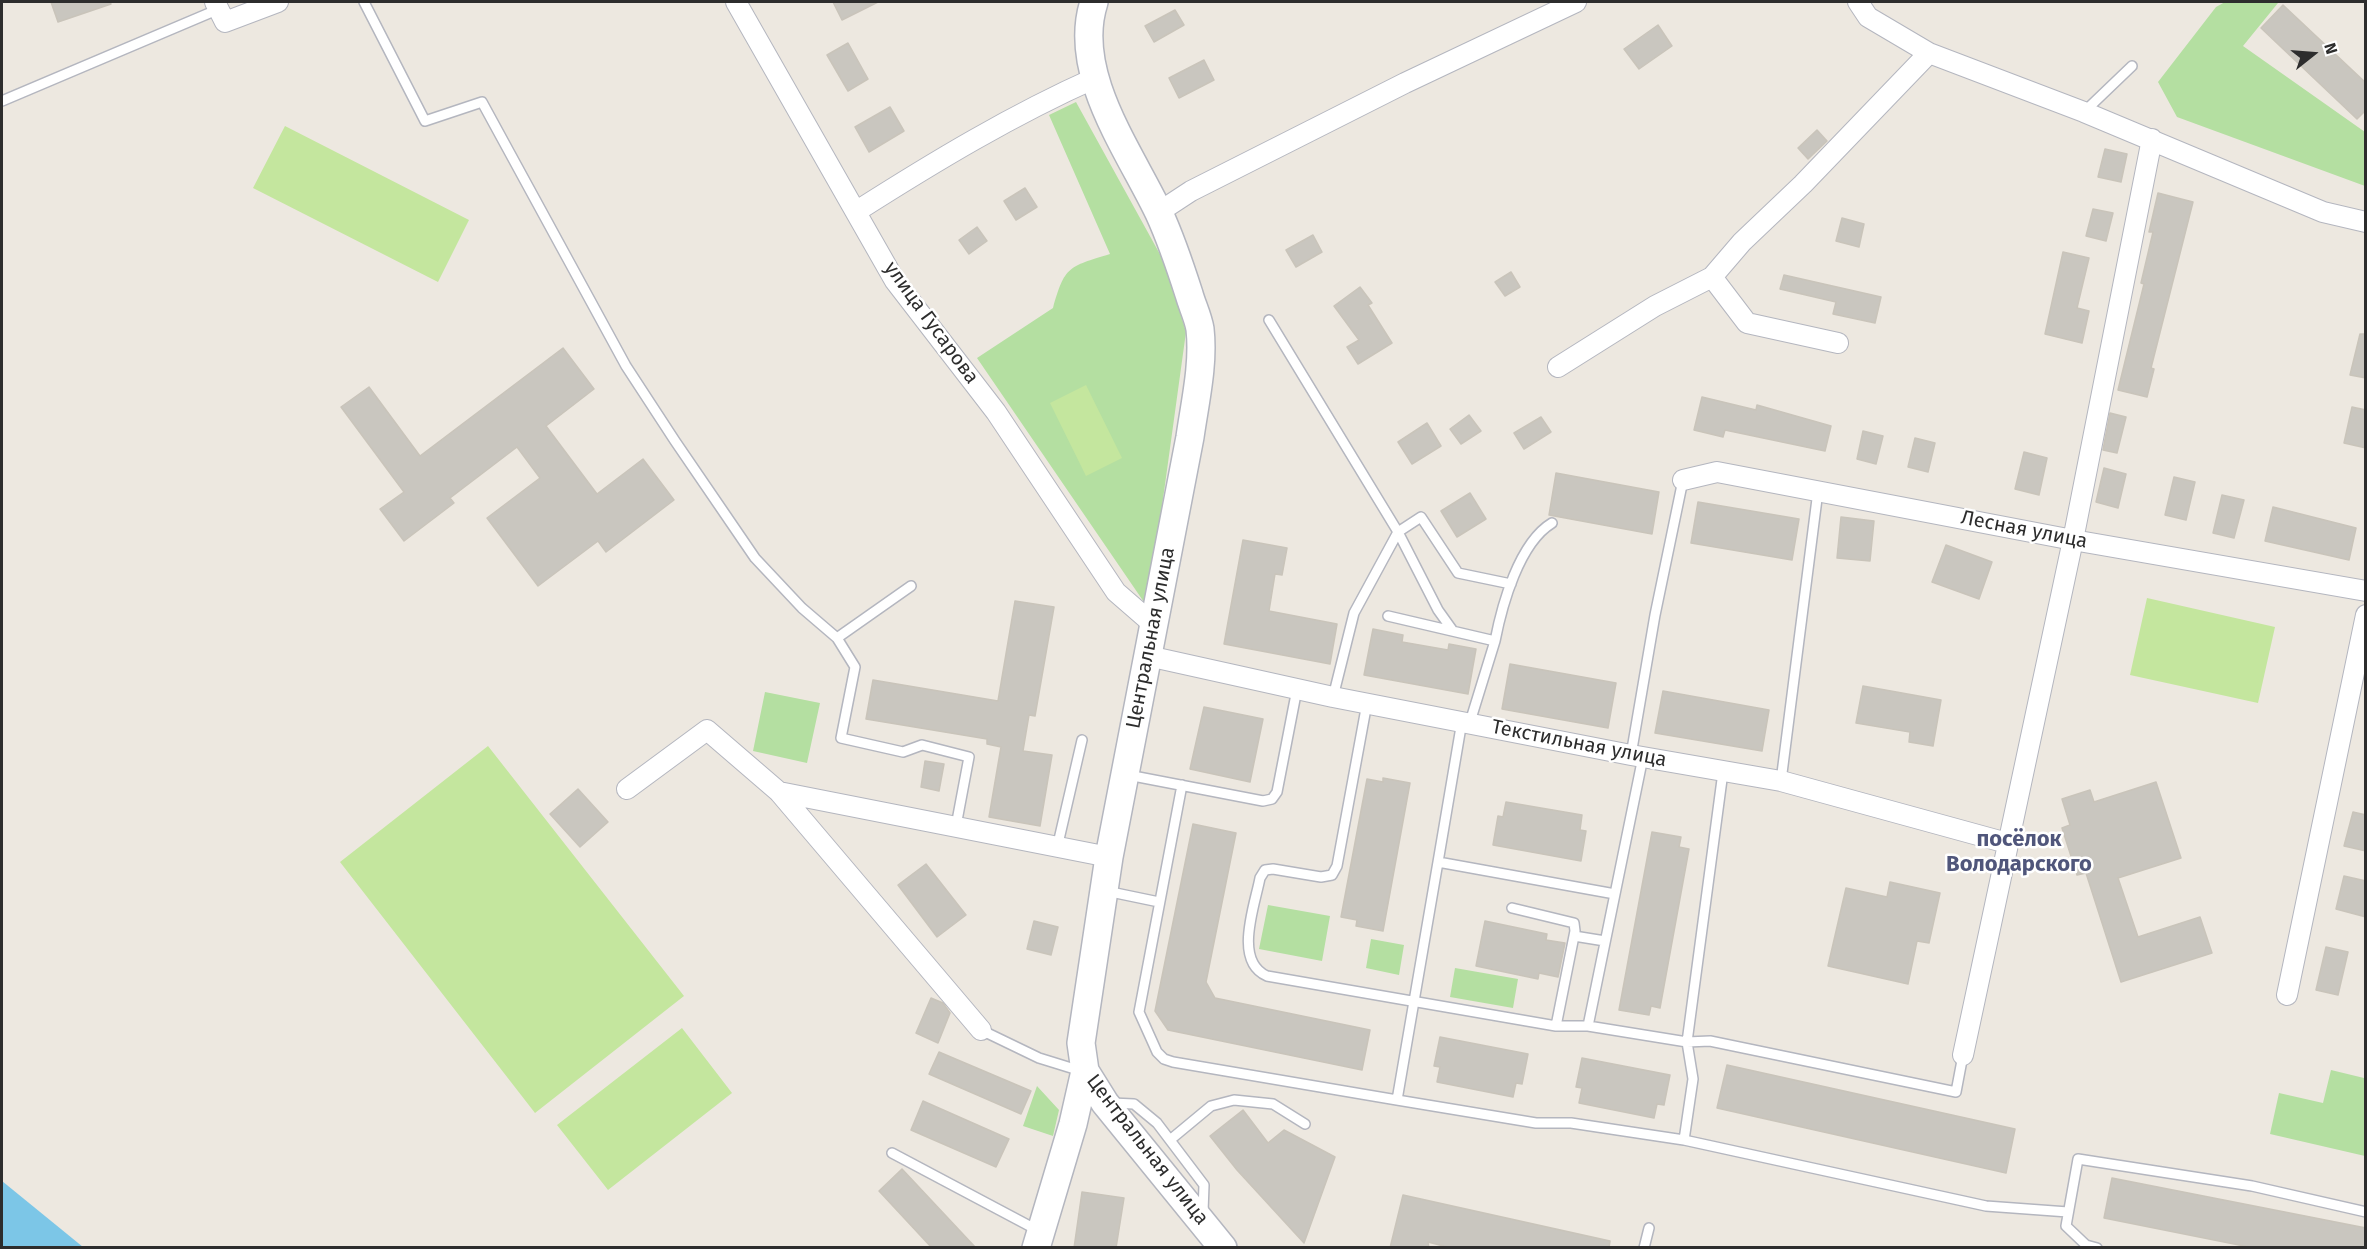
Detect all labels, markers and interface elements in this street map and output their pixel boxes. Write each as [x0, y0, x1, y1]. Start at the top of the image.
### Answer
north arrow [2283, 24, 2343, 84]
text: N [2320, 41, 2341, 56]
street label: улица Гусарова [879, 257, 983, 389]
street label: Лесная улица [1959, 506, 2089, 554]
street label: Центральная улица [1122, 545, 1180, 731]
street label: Текстильная улица [1490, 715, 1668, 773]
district label: посёлок Володарского [1946, 827, 2092, 878]
street label: Центральная улица [1081, 1070, 1213, 1230]

